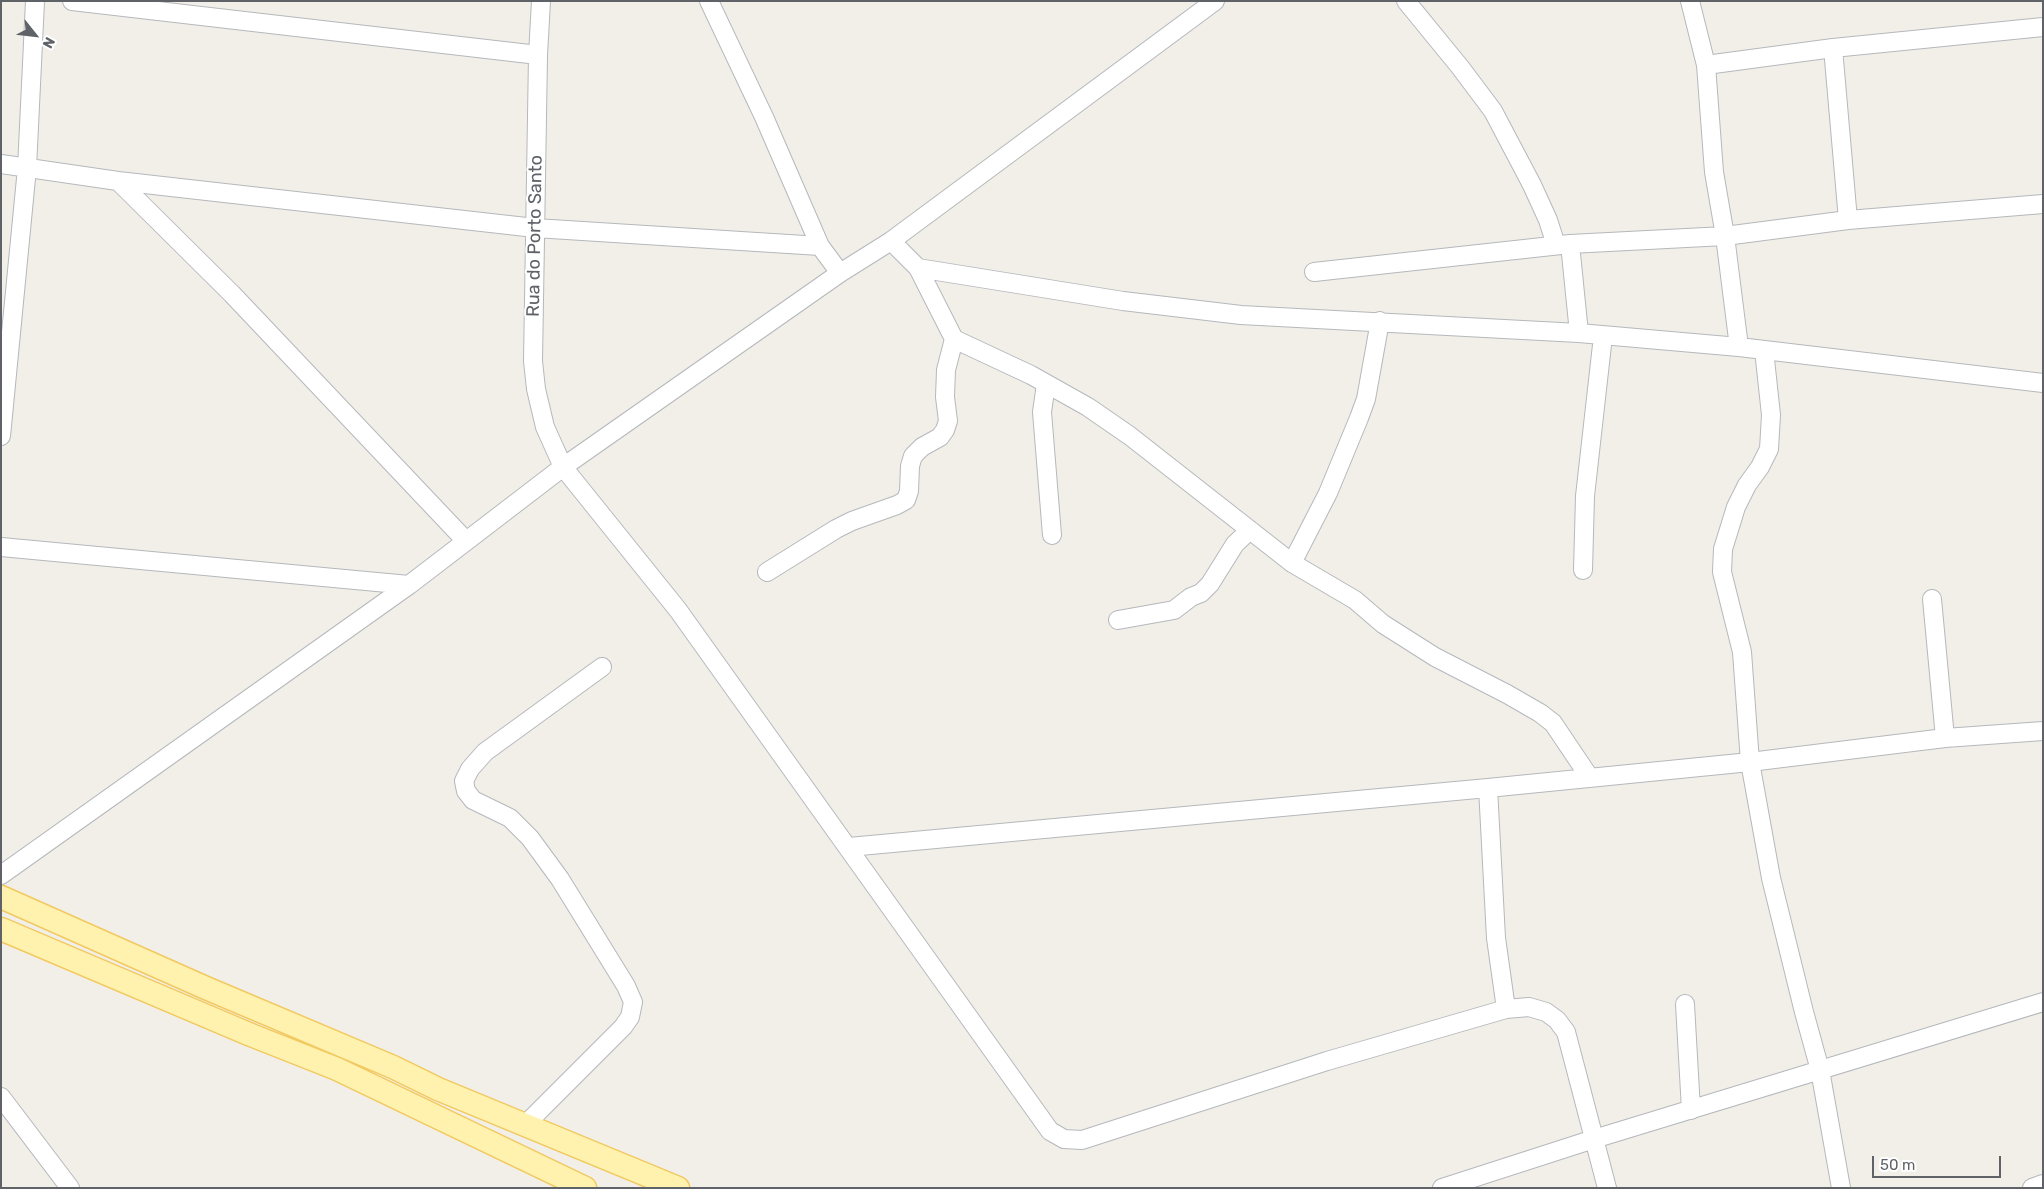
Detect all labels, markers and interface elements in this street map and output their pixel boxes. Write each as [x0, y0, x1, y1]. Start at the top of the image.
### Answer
north arrow [10, 10, 60, 60]
text: N [39, 34, 58, 51]
street label: Rua do Porto Santo [523, 155, 547, 317]
scale bar [1874, 1146, 2003, 1178]
text: 50 m [1880, 1156, 1915, 1174]

